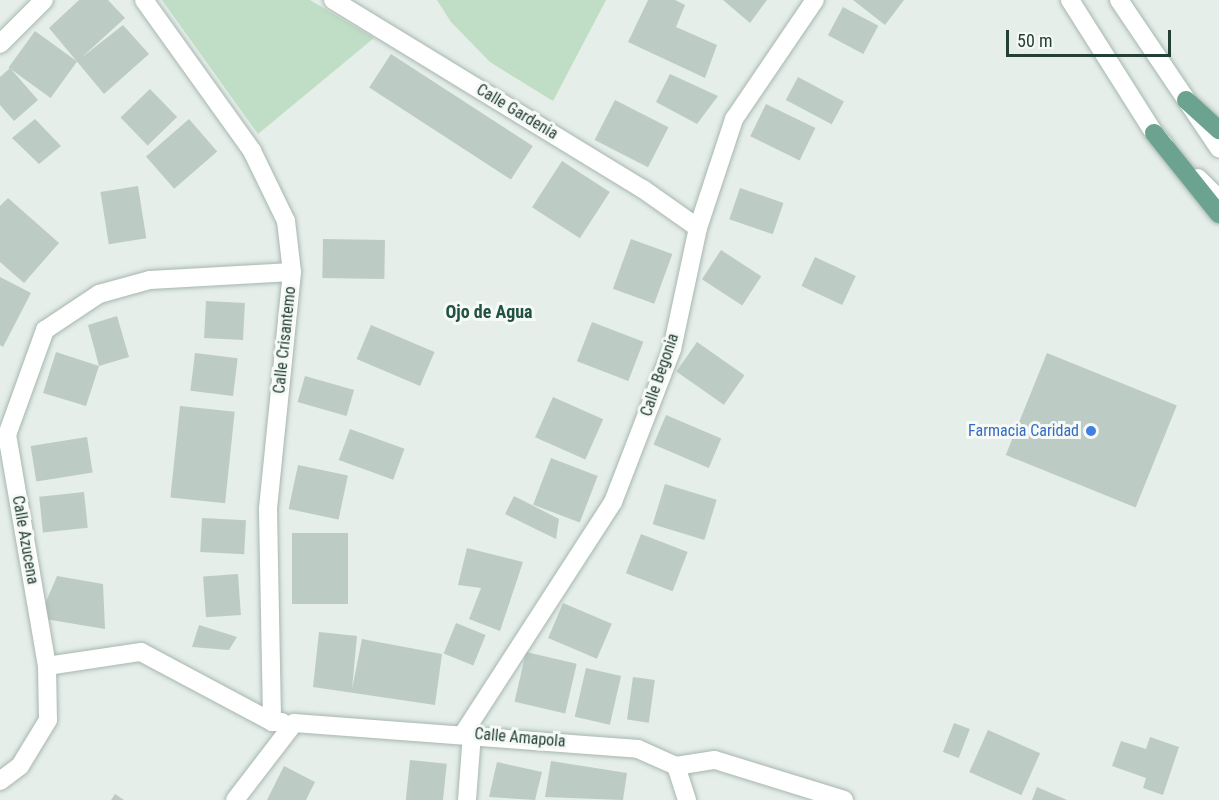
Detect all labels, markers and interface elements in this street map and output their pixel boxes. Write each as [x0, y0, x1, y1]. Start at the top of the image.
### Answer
scale bar [1009, 18, 1174, 56]
text: 50 m [1017, 30, 1052, 51]
street label: Calle Gardenia [473, 80, 561, 144]
street label: Calle Crisantemo [270, 285, 300, 395]
district label: Ojo de Agua [445, 301, 533, 323]
street label: Calle Begonia [637, 331, 683, 419]
place label: Farmacia Caridad [968, 421, 1079, 441]
marker: Farmacia Caridad [1084, 424, 1098, 438]
street label: Calle Azucena [8, 494, 42, 586]
street label: Calle Amapola [474, 724, 566, 752]

